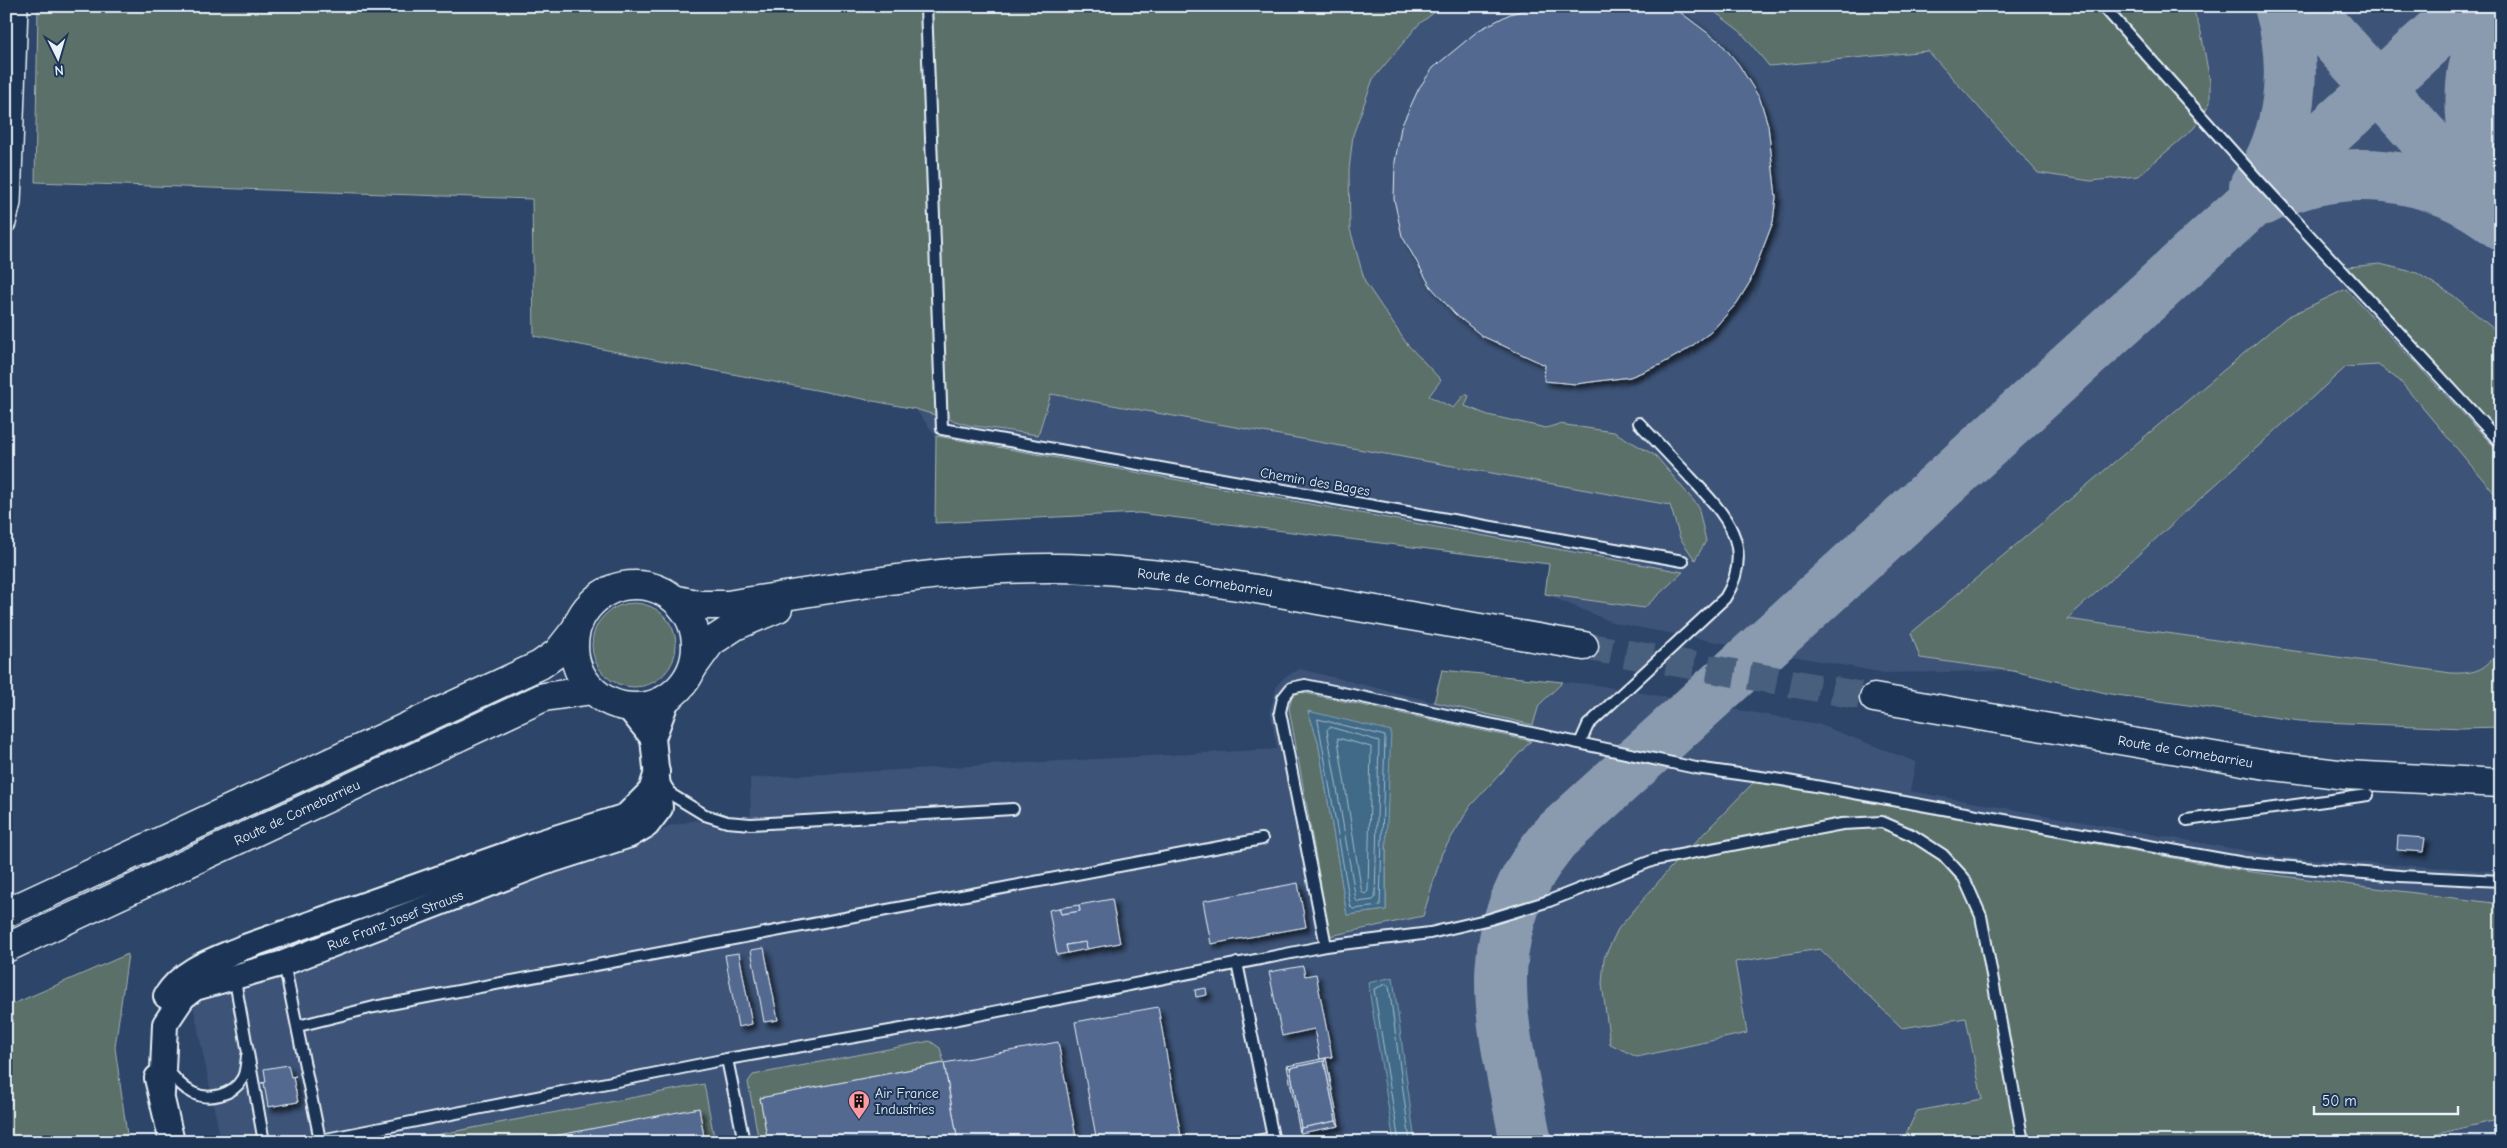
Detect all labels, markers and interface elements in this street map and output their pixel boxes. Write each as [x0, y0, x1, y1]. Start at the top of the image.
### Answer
north arrow [32, 32, 82, 82]
text: N [54, 62, 64, 79]
street label: Chemin des Bages [1259, 464, 1371, 500]
street label: Route de Cornebarrieu [1137, 564, 1274, 600]
street label: Route de Cornebarrieu [2117, 731, 2254, 771]
street label: Route de Cornebarrieu [231, 776, 362, 849]
street label: Rue Franz Josef Strauss [325, 886, 466, 954]
scale bar [2314, 1083, 2458, 1115]
place label: Air France Industries [875, 1085, 939, 1118]
building icon: Air France Industries [847, 1089, 871, 1120]
text: 50 m [2322, 1092, 2357, 1110]

